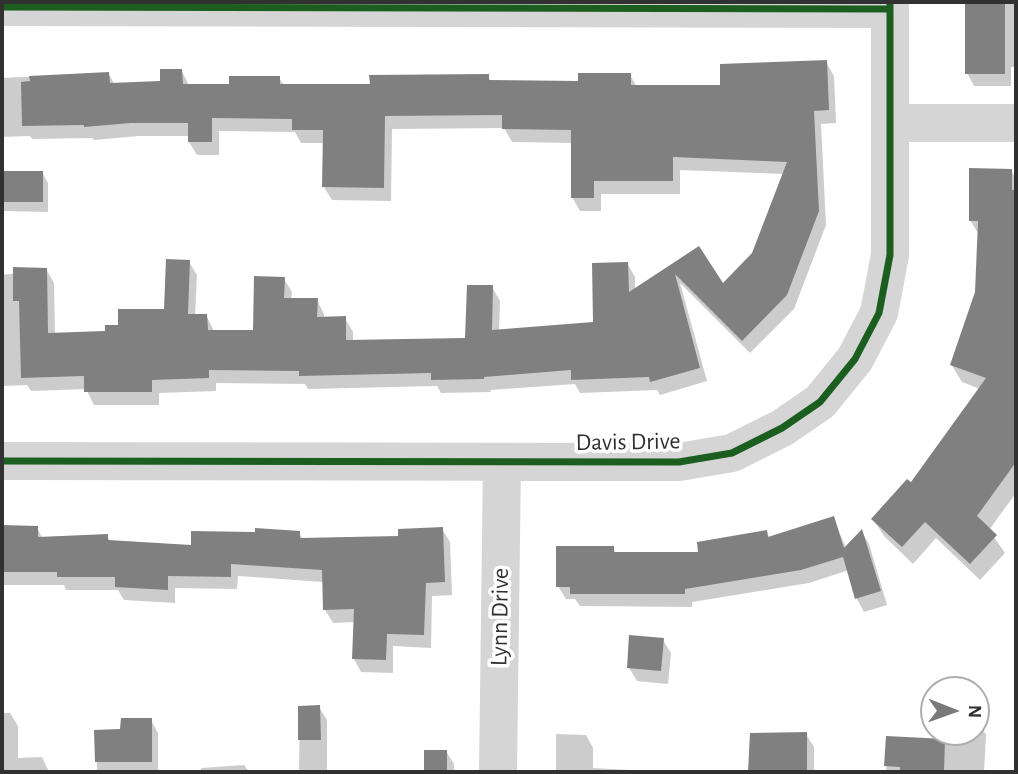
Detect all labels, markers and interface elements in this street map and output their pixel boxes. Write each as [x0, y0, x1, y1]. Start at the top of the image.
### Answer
street label: Davis Drive [575, 427, 681, 457]
street label: Lynn Drive [485, 568, 515, 666]
north arrow [920, 676, 990, 746]
text: N [965, 705, 984, 718]

